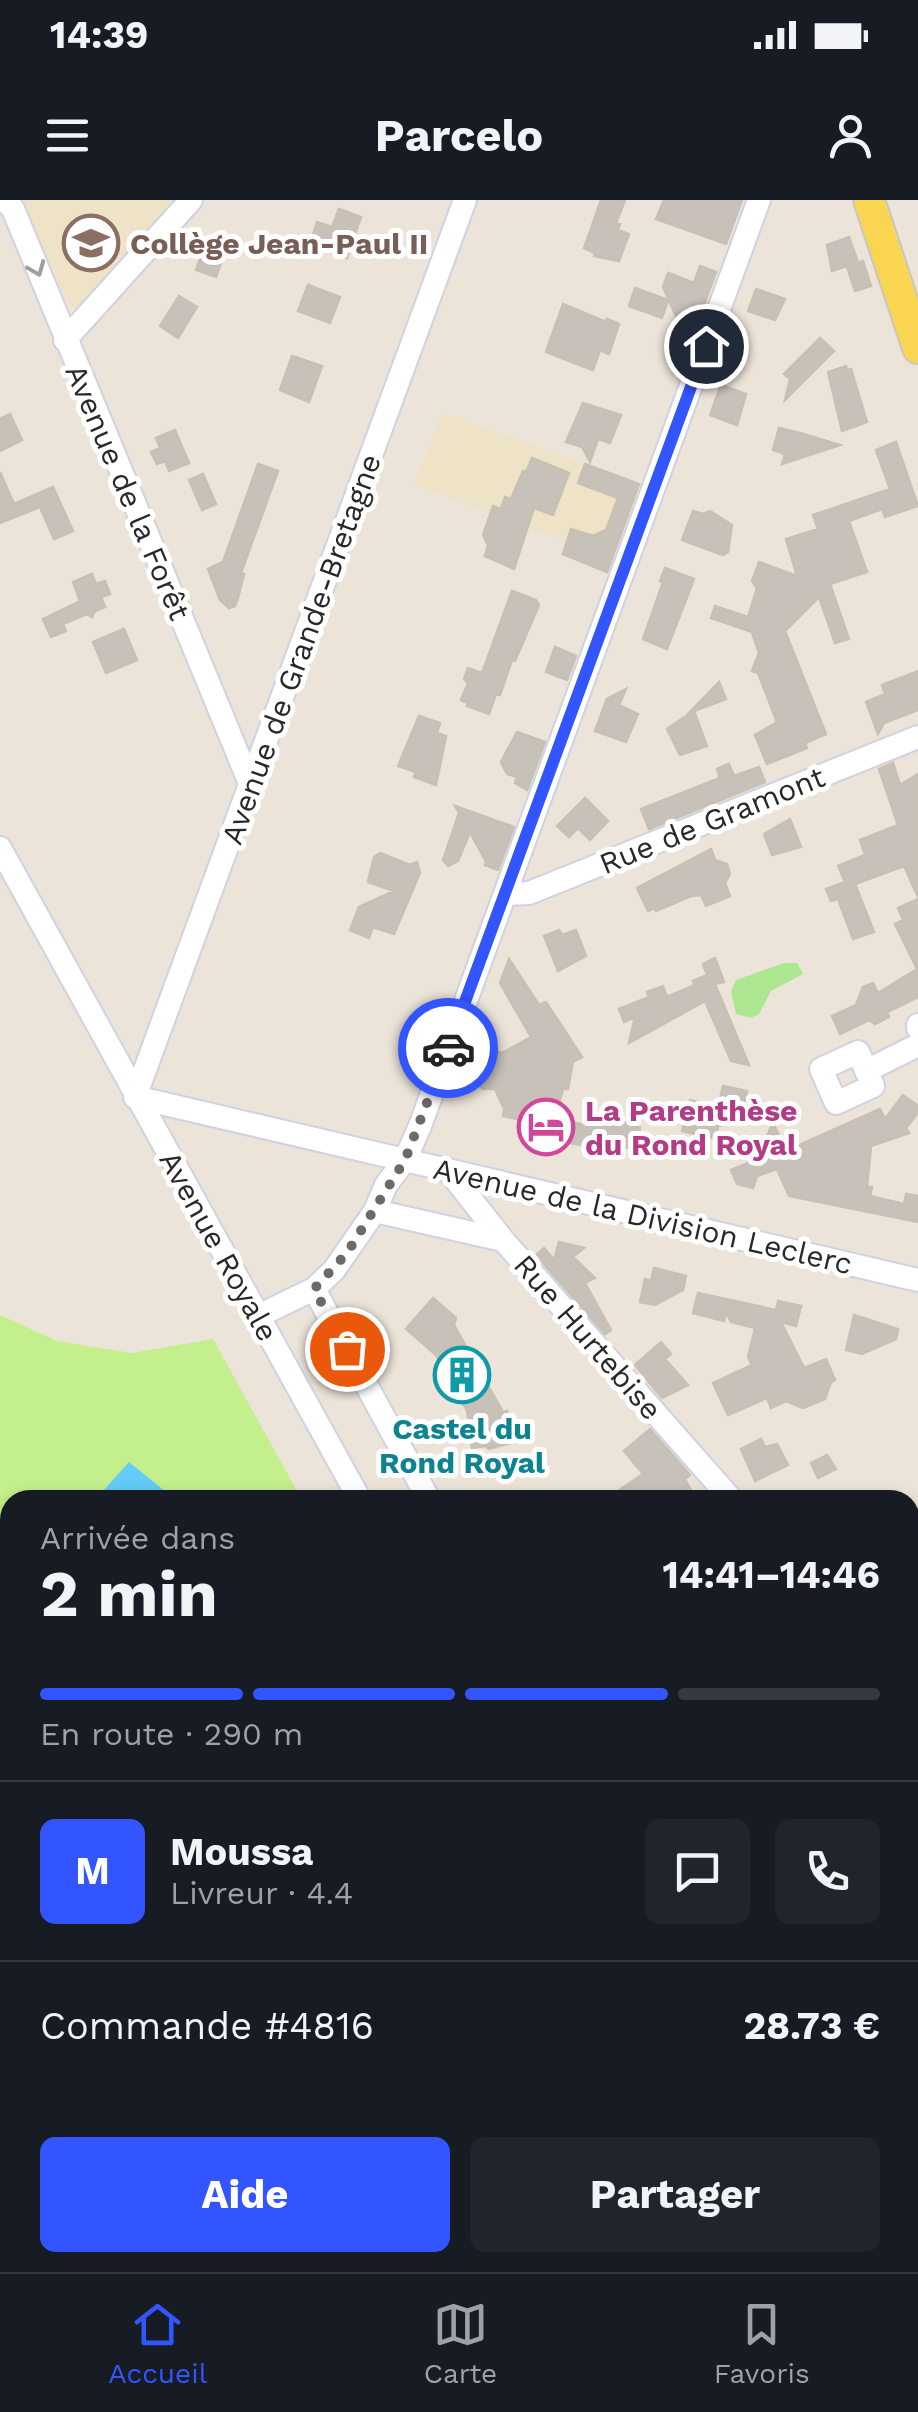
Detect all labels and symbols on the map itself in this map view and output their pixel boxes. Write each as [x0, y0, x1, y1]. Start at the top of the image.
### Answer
school or university icon: Collège Jean-Paul II [61, 213, 121, 273]
place label: Collège Jean-Paul II [130, 226, 428, 261]
one-way arrow [25, 259, 45, 277]
pin [664, 304, 749, 389]
street label: Avenue de la Forêt [58, 359, 198, 625]
street label: Avenue de Grande-Bretagne [214, 449, 388, 849]
street label: Rue de Gramont [594, 759, 830, 881]
courier [398, 998, 498, 1098]
place label: La Parenthèse du Rond Royal [585, 1093, 797, 1162]
hotel icon: La Parenthèse du Rond Royal [516, 1097, 576, 1157]
street label: Avenue Royale [152, 1145, 286, 1347]
street label: Avenue de la Division Leclerc [430, 1151, 856, 1281]
street label: Rue Hurtebise [507, 1247, 669, 1427]
pin [305, 1307, 390, 1392]
building icon: Castel du Rond Royal [432, 1345, 492, 1405]
place label: Castel du Rond Royal [379, 1411, 545, 1480]

